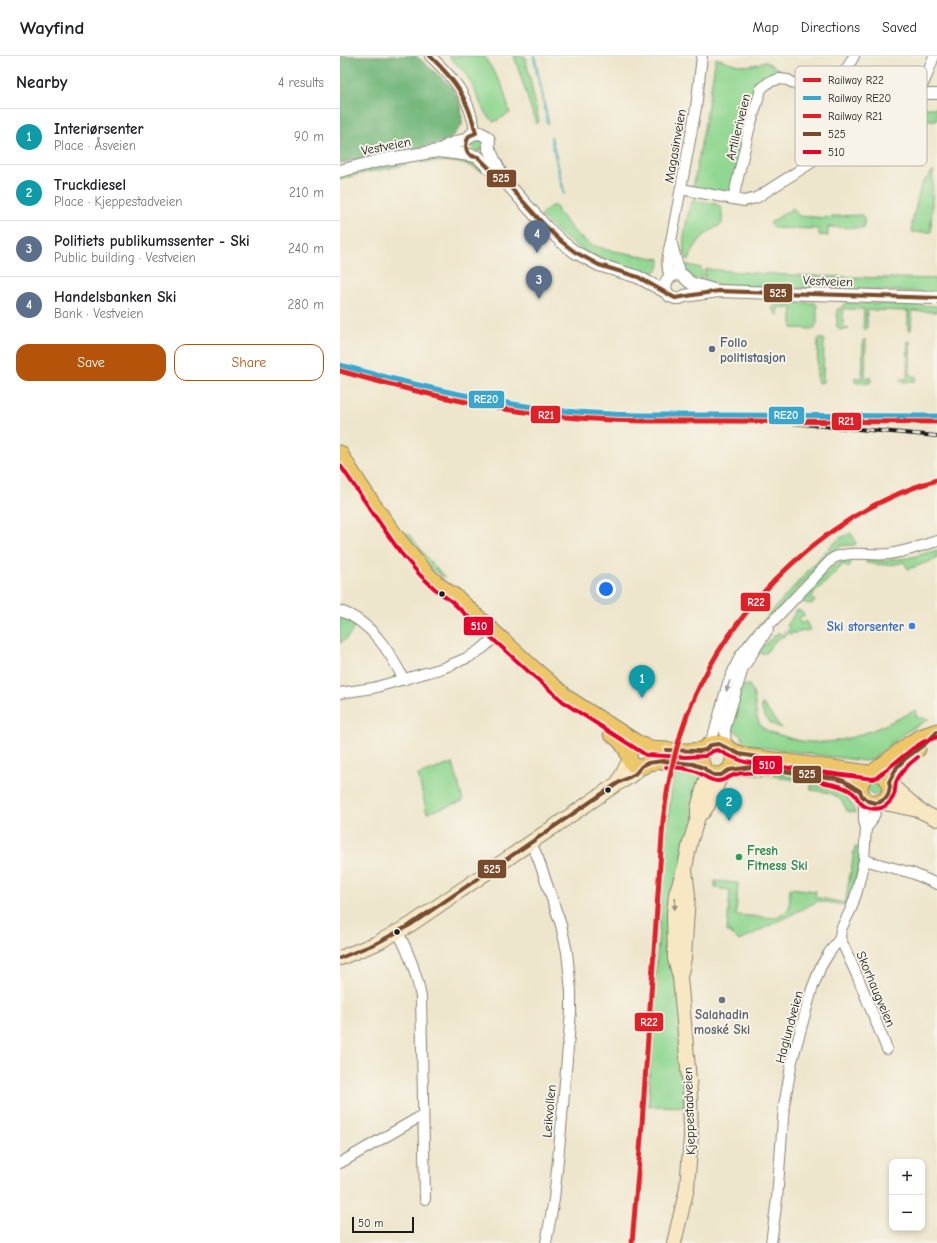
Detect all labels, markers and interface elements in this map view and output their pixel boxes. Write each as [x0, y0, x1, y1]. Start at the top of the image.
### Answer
text: Wayfind [20, 17, 84, 39]
text: Map [752, 19, 779, 36]
text: Directions [801, 19, 860, 36]
text: Saved [882, 19, 917, 36]
legend [795, 66, 927, 166]
text: Nearby [16, 73, 67, 92]
text: Railway R22 [828, 74, 884, 87]
text: 4 results [278, 75, 324, 90]
street label: Artilleriveien [722, 92, 754, 162]
text: Railway RE20 [828, 92, 891, 105]
street label: Magasinveien [661, 108, 689, 184]
text: Railway R21 [828, 110, 882, 123]
text: Interiørsenter [54, 120, 144, 138]
text: 525 [828, 128, 846, 141]
text: 1 [26, 129, 32, 144]
text: 90 m [294, 129, 324, 144]
street label: Vestveien [360, 134, 412, 158]
text: Place · Åsveien [54, 138, 136, 153]
text: 510 [828, 146, 845, 159]
line badge: 525 [486, 169, 517, 188]
text: 525 [492, 172, 510, 185]
text: Truckdiesel [54, 176, 126, 194]
text: 2 [26, 185, 32, 200]
text: 210 m [289, 185, 324, 200]
text: Place · Kjeppestadveien [54, 194, 182, 209]
pin: 4 [524, 220, 550, 253]
text: Politiets publikumssenter - Ski [54, 232, 250, 250]
text: 3 [26, 241, 32, 256]
text: 240 m [288, 241, 324, 256]
text: Public building · Vestveien [54, 250, 196, 265]
pin: 3 [526, 266, 552, 299]
street label: Vestveien [803, 273, 853, 289]
line badge: 525 [763, 283, 793, 303]
text: 525 [769, 287, 787, 300]
text: Handelsbanken Ski [54, 288, 176, 306]
text: 4 [26, 297, 32, 312]
text: 280 m [287, 297, 324, 312]
text: Bank · Vestveien [54, 306, 143, 321]
place label: Follo politistasjon [720, 335, 786, 365]
button: Save [16, 344, 166, 381]
button: Share [174, 344, 324, 381]
marker: Follo politistasjon [707, 344, 717, 354]
line badge: RE20 [468, 390, 505, 409]
text: RE20 [474, 393, 498, 406]
line badge: R21 [530, 405, 561, 424]
line badge: RE20 [768, 406, 805, 425]
text: R21 [538, 409, 554, 422]
text: RE20 [774, 409, 798, 422]
line badge: R21 [831, 412, 862, 431]
text: R21 [838, 415, 854, 428]
your location [596, 579, 616, 599]
unlabelled marker [437, 589, 447, 599]
line badge: R22 [740, 592, 771, 612]
text: R22 [747, 596, 765, 609]
line badge: 510 [463, 616, 494, 636]
place label: Ski storsenter [827, 619, 905, 634]
text: 510 [471, 620, 487, 633]
marker: Ski storsenter [907, 621, 917, 631]
pin: 1 [629, 665, 655, 698]
one-way arrow [724, 680, 730, 692]
line badge: 510 [752, 755, 783, 775]
text: 510 [759, 759, 775, 772]
line badge: 525 [792, 765, 822, 784]
text: 525 [798, 768, 816, 781]
unlabelled marker [603, 785, 613, 795]
pin: 2 [716, 788, 742, 821]
place label: Fresh Fitness Ski [747, 843, 808, 873]
marker: Fresh Fitness Ski [734, 852, 744, 862]
line badge: 525 [477, 859, 507, 879]
text: 525 [483, 863, 501, 876]
one-way arrow [671, 898, 678, 910]
unlabelled marker [392, 927, 402, 937]
street label: Skorhaugveien [853, 949, 899, 1029]
street label: Haglundveien [772, 989, 806, 1065]
marker: Salahadin moské Ski [717, 995, 727, 1005]
place label: Salahadin moské Ski [694, 1007, 750, 1037]
line badge: R22 [634, 1012, 664, 1032]
text: R22 [640, 1016, 658, 1029]
street label: Kjeppestadveien [680, 1067, 698, 1155]
street label: Leikvollen [539, 1084, 559, 1138]
map controls [889, 1159, 925, 1231]
button: + [889, 1159, 925, 1195]
button: − [889, 1195, 925, 1231]
scale bar [352, 1215, 414, 1234]
text: 50 m [358, 1217, 383, 1230]

